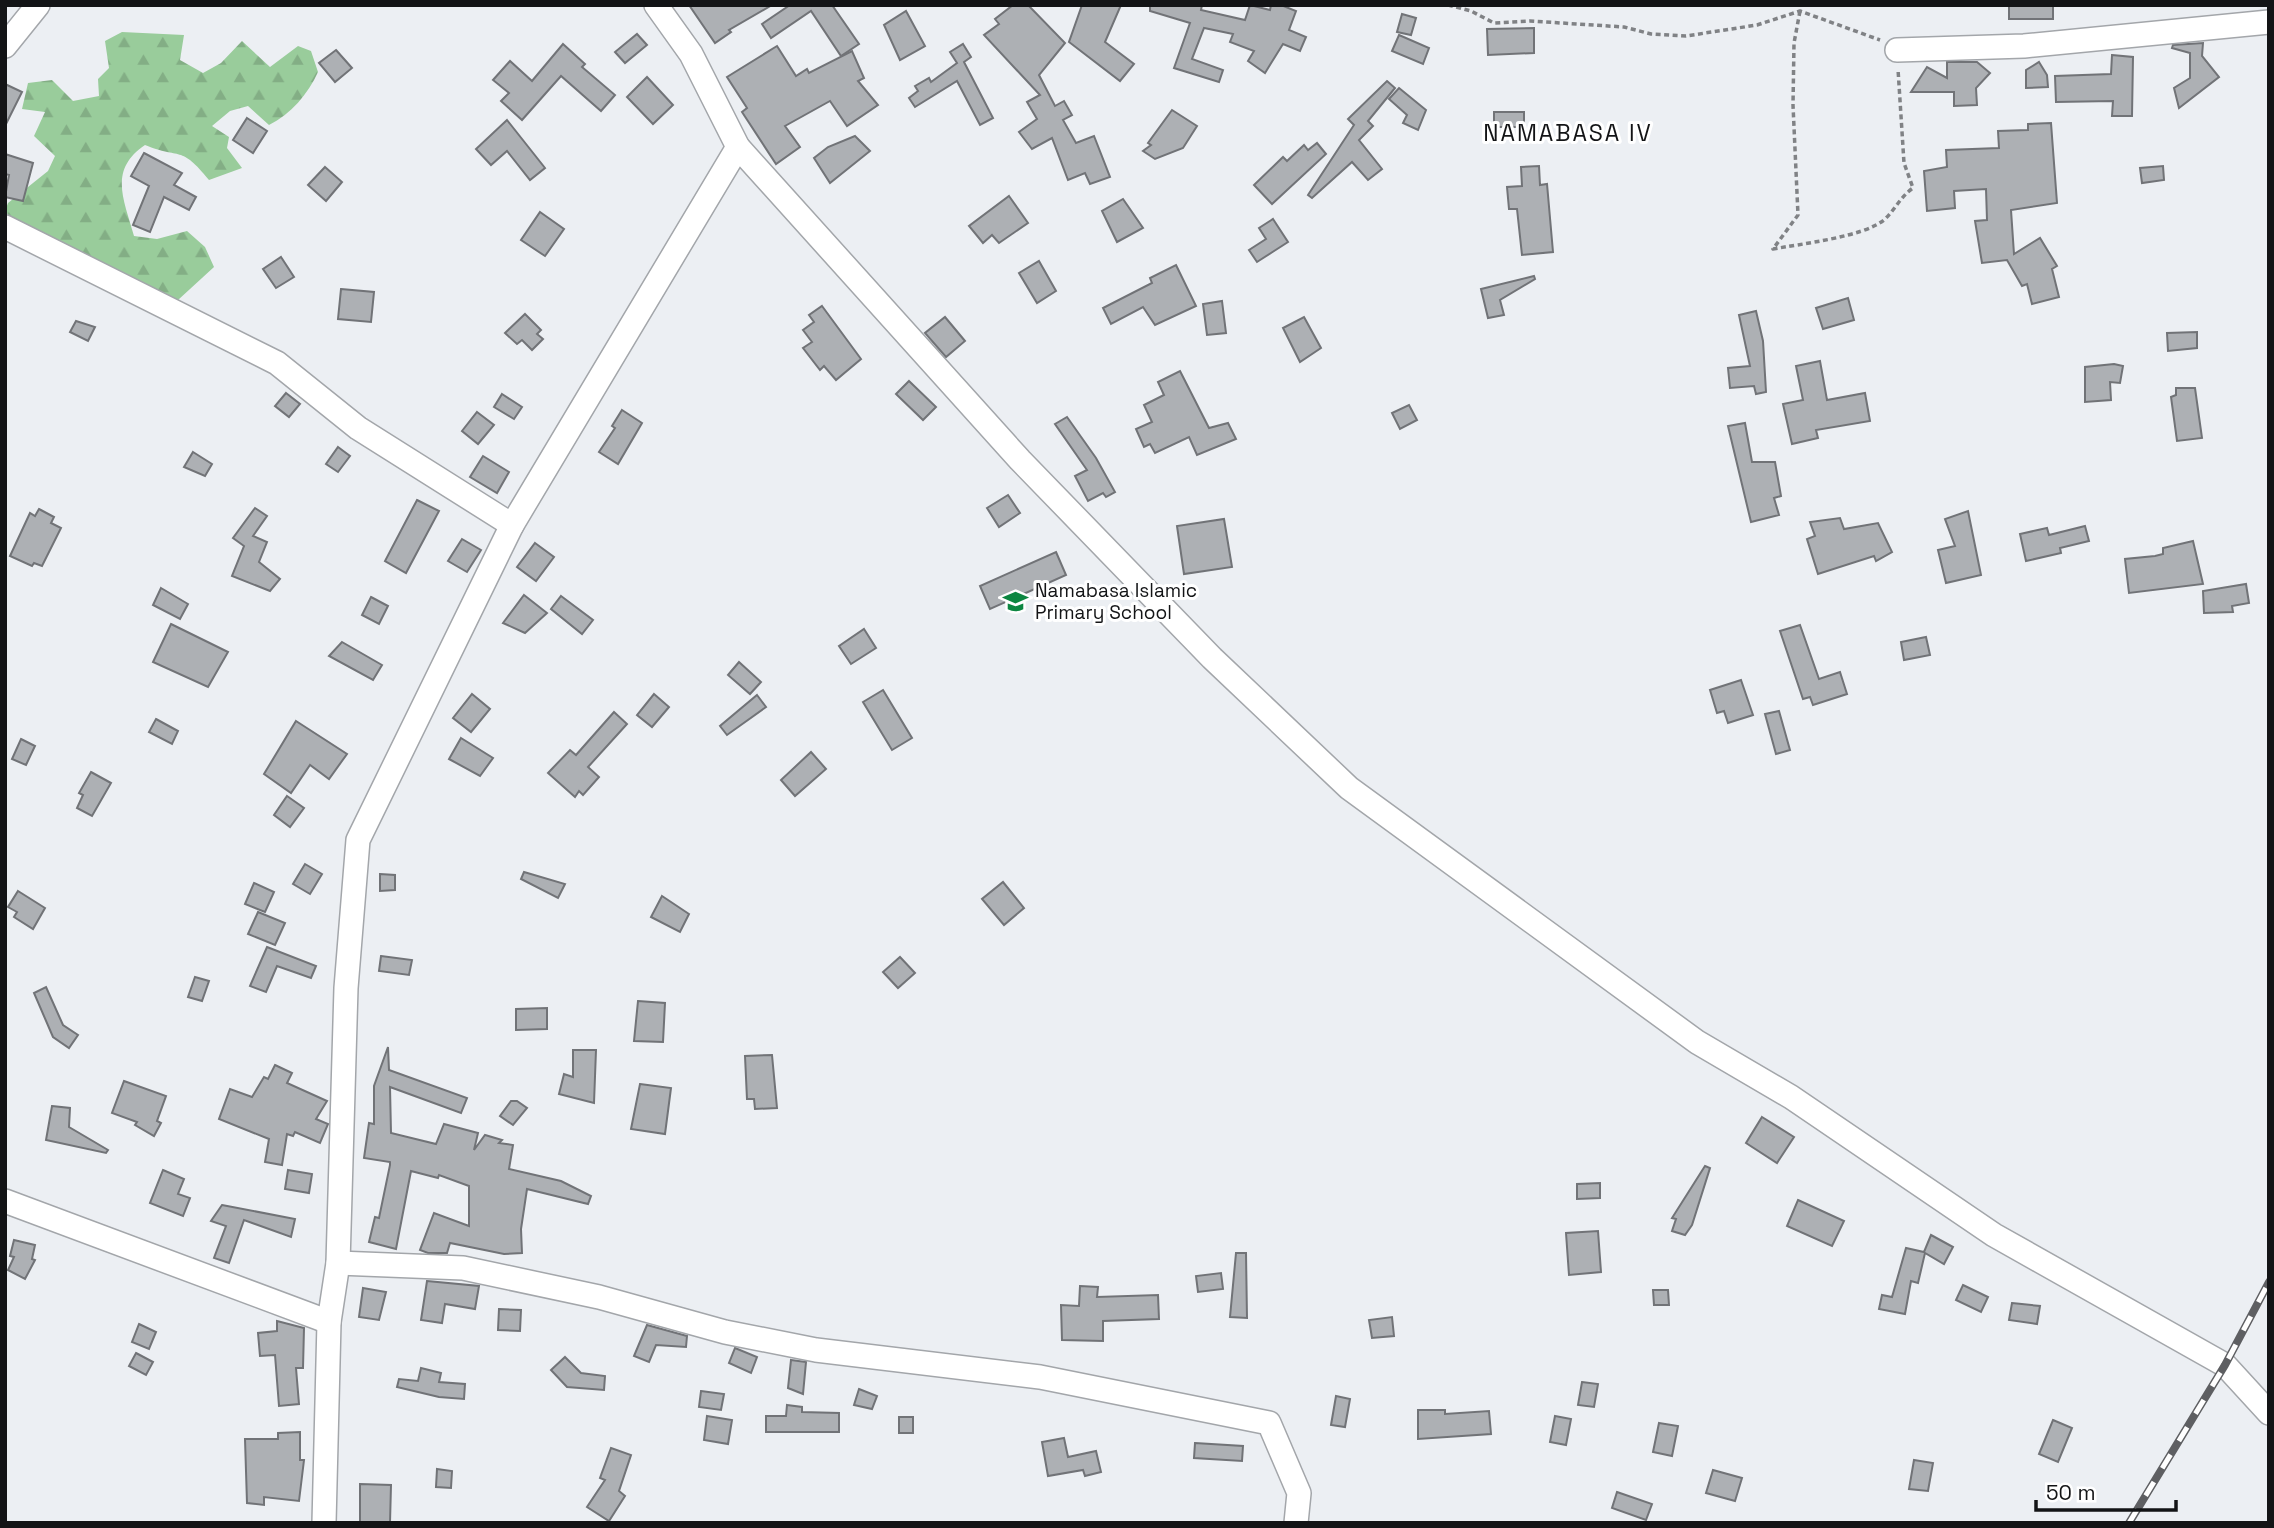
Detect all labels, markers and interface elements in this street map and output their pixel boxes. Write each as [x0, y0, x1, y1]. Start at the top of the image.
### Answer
district label: NAMABASA IV [1483, 118, 1653, 148]
place label: Namabasa Islamic Primary School [1035, 578, 1197, 625]
school or university icon: Namabasa Islamic Primary School [1001, 587, 1029, 615]
scale bar [2036, 1468, 2176, 1512]
text: 50 m [2046, 1479, 2096, 1506]

